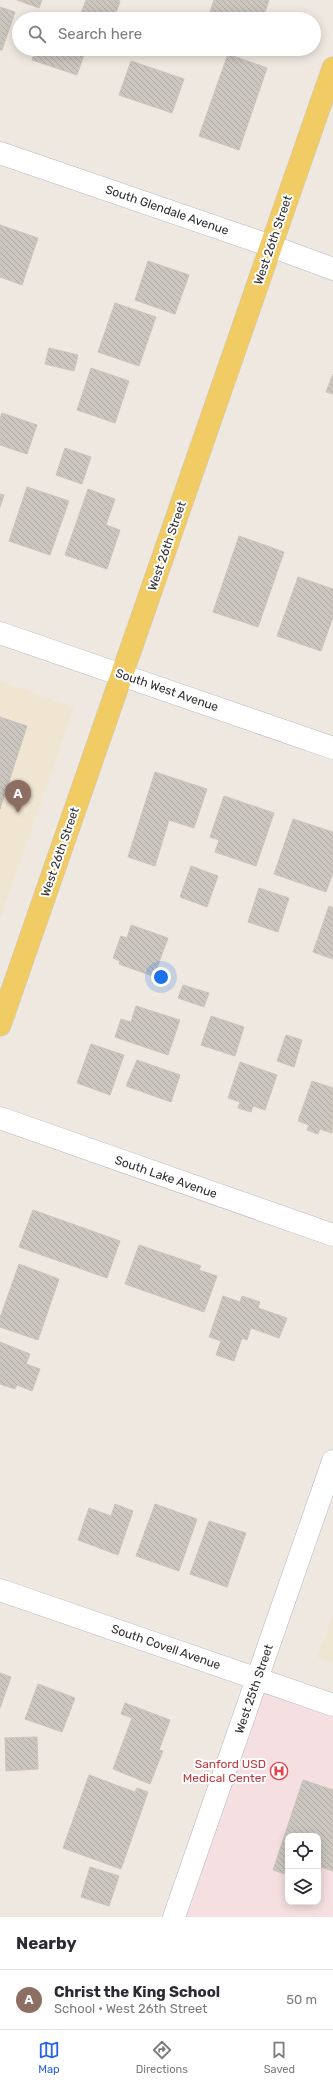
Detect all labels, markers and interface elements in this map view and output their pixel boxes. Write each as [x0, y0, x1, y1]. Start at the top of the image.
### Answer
search box [12, 12, 321, 56]
icon: search [26, 23, 48, 45]
text: Search here [58, 25, 142, 43]
street label: South Glendale Avenue [103, 182, 231, 238]
street label: West 26th Street [251, 193, 295, 287]
street label: West 26th Street [145, 499, 189, 593]
street label: South West Avenue [114, 666, 221, 714]
pin: A [5, 780, 31, 813]
street label: West 26th Street [38, 805, 82, 899]
your location [151, 967, 171, 987]
street label: South Lake Avenue [113, 1153, 219, 1201]
street label: South Covell Avenue [109, 1622, 223, 1672]
street label: West 25th Street [232, 1642, 276, 1736]
place label: Sanford USD Medical Center [183, 1757, 266, 1785]
hospital icon: Sanford USD Medical Center [269, 1761, 289, 1781]
map controls [285, 1833, 321, 1905]
button: locate [285, 1833, 321, 1869]
button: layers [285, 1869, 321, 1905]
text: Nearby [16, 1933, 77, 1953]
text: Christ the King School [54, 1983, 220, 2001]
text: A [24, 1992, 34, 2007]
text: 50 m [286, 1992, 317, 2007]
text: School · West 26th Street [54, 2001, 207, 2016]
tab: Map [38, 2039, 60, 2076]
tab: Directions [136, 2039, 188, 2076]
tab: Saved [264, 2039, 295, 2076]

